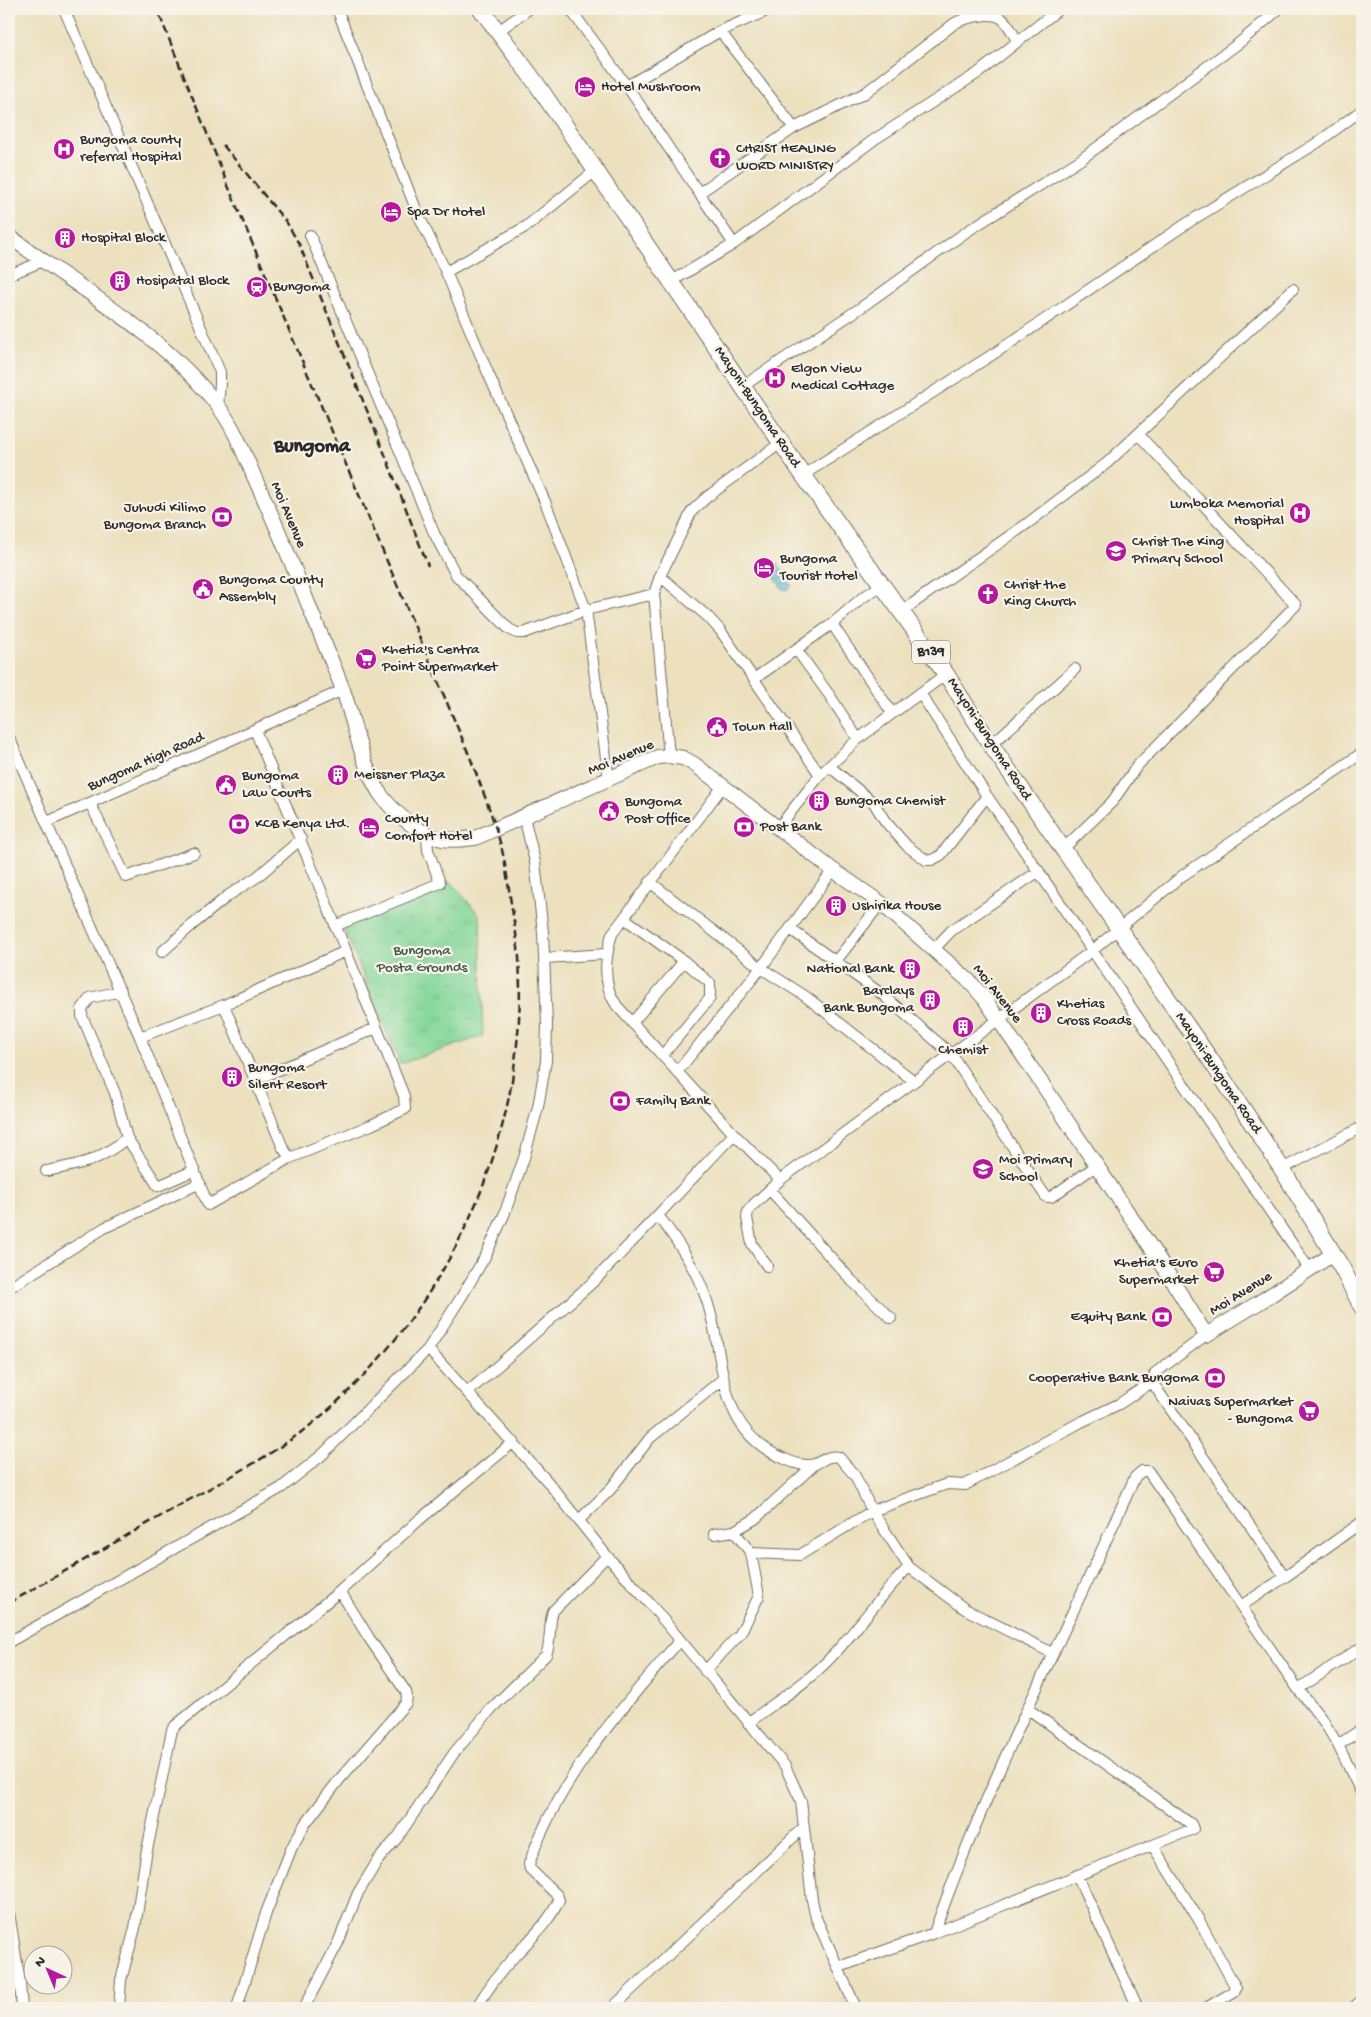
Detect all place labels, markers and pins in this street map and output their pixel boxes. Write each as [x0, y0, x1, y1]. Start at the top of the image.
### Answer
hotel icon: Hotel Mushroom [573, 75, 597, 99]
place label: Hotel Mushroom [601, 78, 701, 96]
place label: Bungoma county referral Hospital [79, 131, 182, 166]
hospital icon: Bungoma county referral Hospital [52, 137, 76, 161]
place label: CHRIST HEALING WORD MINISTRY [736, 140, 836, 175]
church icon: CHRIST HEALING WORD MINISTRY [708, 146, 732, 170]
hotel icon: Spa Dr Hotel [379, 200, 403, 224]
place label: Spa Dr Hotel [407, 203, 485, 221]
building icon: Hospital Block [53, 226, 77, 250]
place label: Hospital Block [81, 229, 167, 247]
building icon: Hosipatal Block [108, 269, 132, 293]
place label: Hosipatal Block [136, 272, 230, 290]
station icon: Bungoma [245, 275, 269, 299]
place label: Bungoma [272, 278, 331, 296]
place label: Elgon View Medical Cottage [791, 360, 894, 395]
hospital icon: Elgon View Medical Cottage [763, 366, 787, 390]
place label: Lumboka Memorial Hospital [1170, 495, 1284, 530]
place label: Juhudi Kilimo Bungoma Branch [103, 499, 206, 534]
hospital icon: Lumboka Memorial Hospital [1288, 501, 1312, 525]
bank icon: Juhudi Kilimo Bungoma Branch [210, 505, 234, 529]
place label: Christ The King Primary School [1131, 533, 1224, 568]
school or university icon: Christ The King Primary School [1104, 539, 1128, 563]
place label: Bungoma Tourist Hotel [779, 550, 858, 585]
hotel icon: Bungoma Tourist Hotel [752, 556, 776, 580]
place label: Bungoma County Assembly [218, 571, 324, 606]
place label: Christ the King Church [1004, 576, 1076, 611]
public building icon: Bungoma County Assembly [191, 577, 215, 601]
church icon: Christ the King Church [976, 582, 1000, 606]
place label: Khetia's Centra Point Supermarket [381, 641, 499, 676]
supermarket icon: Khetia's Centra Point Supermarket [354, 647, 378, 671]
public building icon: Town Hall [705, 715, 729, 739]
place label: Town Hall [732, 718, 792, 736]
building icon: Meissner Plaza [326, 763, 350, 787]
place label: Meissner Plaza [354, 766, 446, 784]
place label: Bungoma Law Courts [241, 767, 311, 802]
public building icon: Bungoma Law Courts [214, 773, 238, 797]
building icon: Bungoma Chemist [807, 789, 831, 813]
place label: Bungoma Chemist [834, 792, 947, 810]
place label: Bungoma Post Office [624, 793, 691, 828]
public building icon: Bungoma Post Office [597, 799, 621, 823]
place label: County Comfort Hotel [385, 810, 472, 845]
bank icon: KCB Kenya Ltd. [227, 812, 251, 836]
place label: KCB Kenya Ltd. [255, 815, 350, 833]
bank icon: Post Bank [732, 815, 756, 839]
hotel icon: County Comfort Hotel [357, 816, 381, 840]
place label: Post Bank [759, 818, 822, 836]
building icon: Ushirika House [824, 894, 848, 918]
place label: Ushirika House [852, 897, 942, 915]
building icon: National Bank [898, 957, 922, 981]
place label: National Bank [807, 960, 895, 978]
place label: Barclays Bank Bungoma [823, 982, 915, 1017]
building icon: Barclays Bank Bungoma [918, 988, 942, 1012]
place label: Khetias Cross Roads [1057, 995, 1132, 1030]
building icon: Khetias Cross Roads [1029, 1001, 1053, 1025]
building icon: Chemist [951, 1015, 975, 1039]
place label: Chemist [938, 1041, 990, 1059]
place label: Bungoma Silent Resort [247, 1059, 328, 1094]
building icon: Bungoma Silent Resort [220, 1065, 244, 1089]
bank icon: Family Bank [608, 1089, 632, 1113]
place label: Family Bank [635, 1092, 711, 1110]
place label: Moi Primary School [999, 1151, 1073, 1186]
school or university icon: Moi Primary School [971, 1157, 995, 1181]
place label: Khetia's Euro Supermarket [1114, 1254, 1200, 1289]
supermarket icon: Khetia's Euro Supermarket [1202, 1260, 1226, 1284]
bank icon: Equity Bank [1150, 1305, 1174, 1329]
place label: Equity Bank [1071, 1308, 1147, 1326]
bank icon: Cooperative Bank Bungoma [1203, 1366, 1227, 1390]
place label: Cooperative Bank Bungoma [1029, 1369, 1200, 1387]
place label: Naivas Supermarket - Bungoma [1168, 1393, 1295, 1428]
supermarket icon: Naivas Supermarket - Bungoma [1297, 1399, 1321, 1423]

